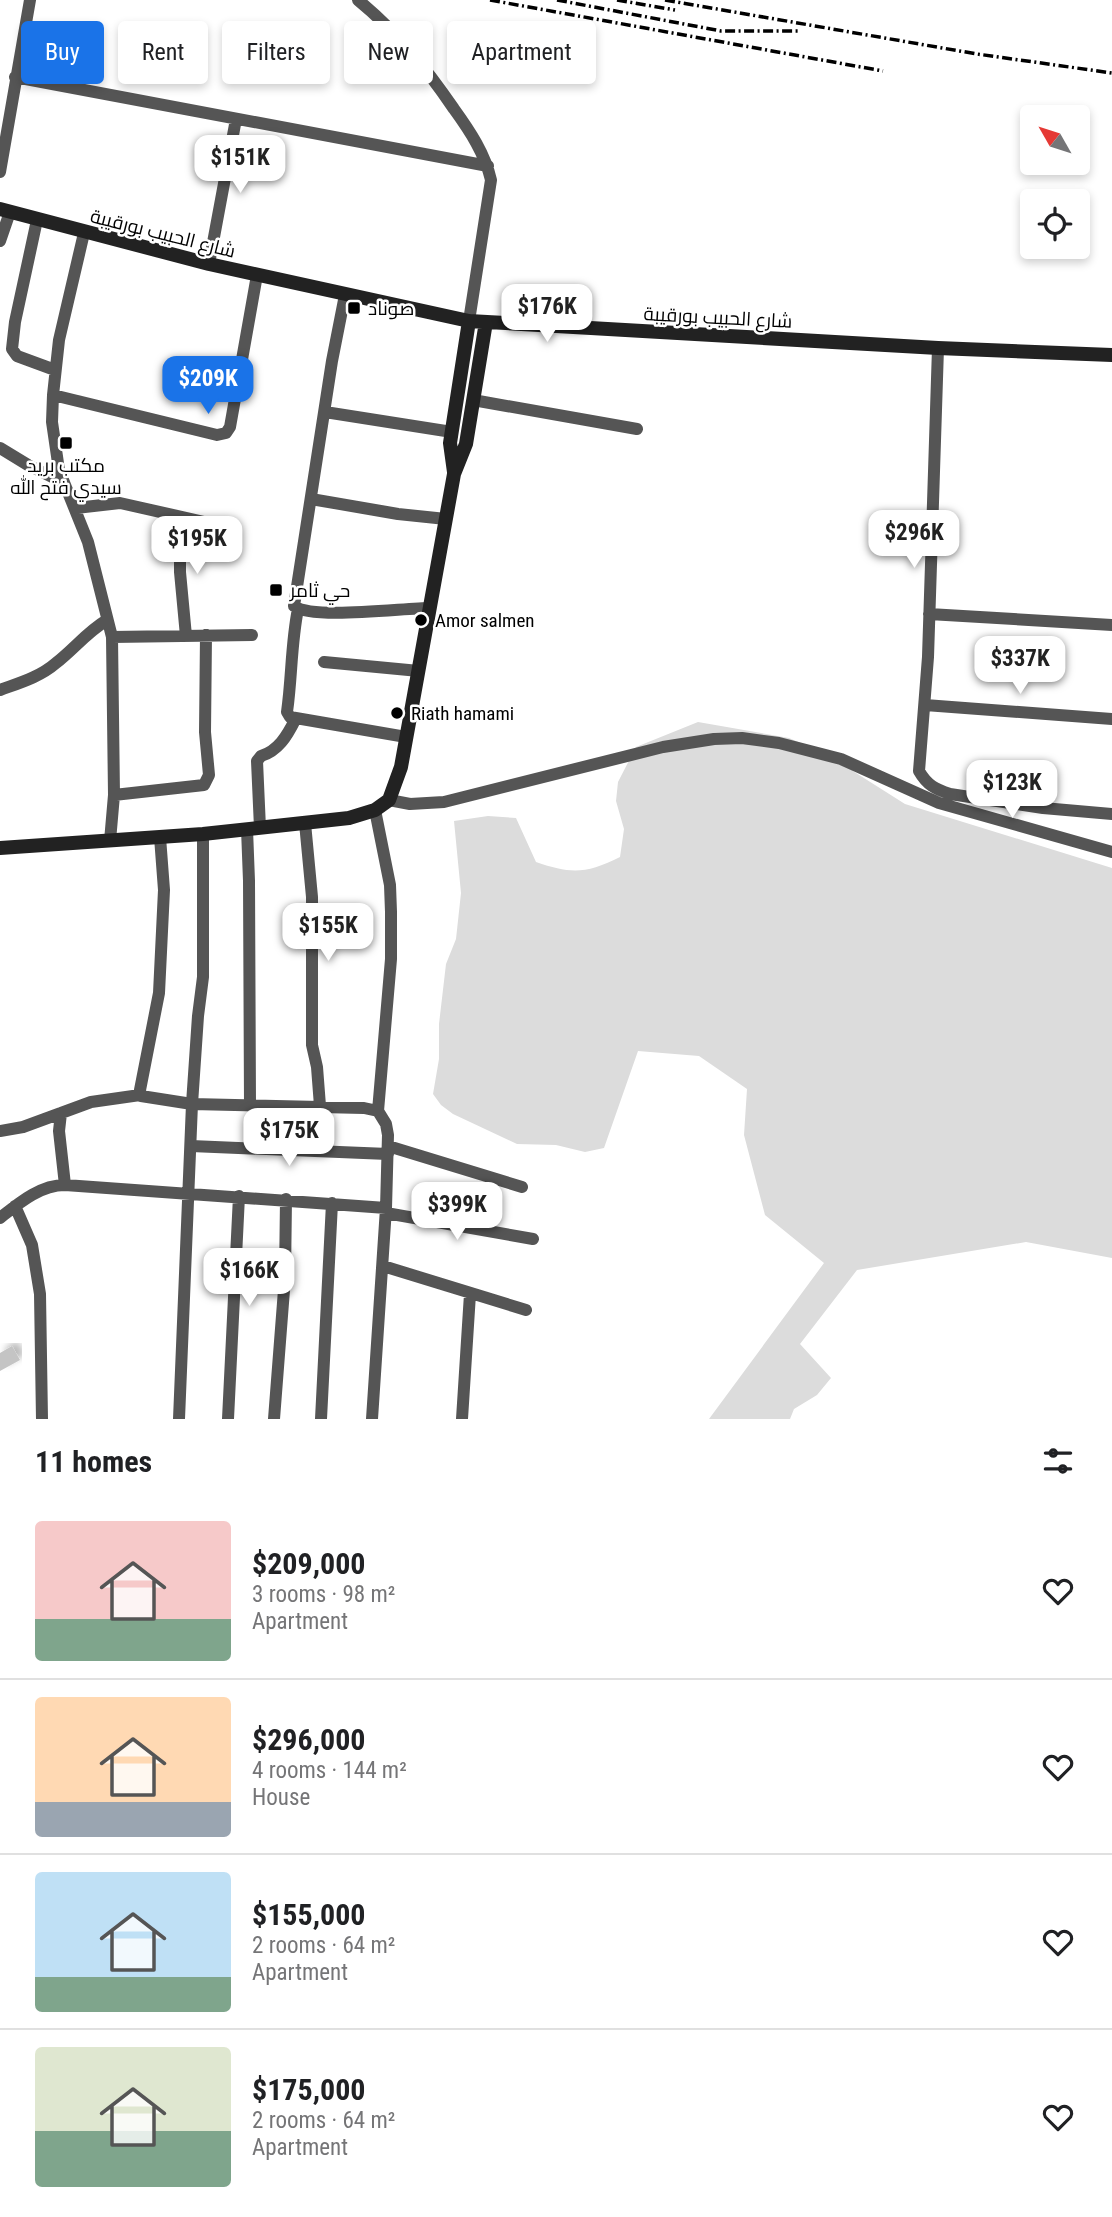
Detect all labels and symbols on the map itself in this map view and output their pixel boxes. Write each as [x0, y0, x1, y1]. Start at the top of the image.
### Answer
north arrow [1020, 105, 1090, 175]
pin: $151K [191, 136, 289, 195]
street label: شارع الحبيب بورقيبة [87, 204, 238, 265]
pin: $176K [498, 284, 596, 344]
place label: صوناد [368, 297, 414, 320]
marker: صوناد [346, 300, 362, 316]
street label: شارع الحبيب بورقيبة [643, 302, 793, 335]
pin: $209K [159, 356, 257, 416]
marker: مكتب بريد سيدي فتح الله [58, 435, 74, 451]
place label: مكتب بريد سيدي فتح الله [10, 454, 122, 502]
pin: $296K [865, 510, 963, 570]
pin: $195K [148, 516, 246, 576]
place label: حي ثامر [289, 579, 350, 605]
marker: حي ثامر [268, 582, 284, 598]
place label: Amor salmen [435, 609, 535, 632]
marker: Amor salmen [413, 612, 429, 628]
pin: $337K [971, 636, 1069, 696]
place label: Riath hamami [411, 702, 514, 725]
marker: Riath hamami [389, 705, 405, 721]
pin: $123K [963, 760, 1061, 820]
pin: $155K [279, 904, 377, 963]
pin: $175K [240, 1108, 338, 1168]
pin: $399K [408, 1182, 506, 1242]
pin: $166K [200, 1248, 298, 1308]

